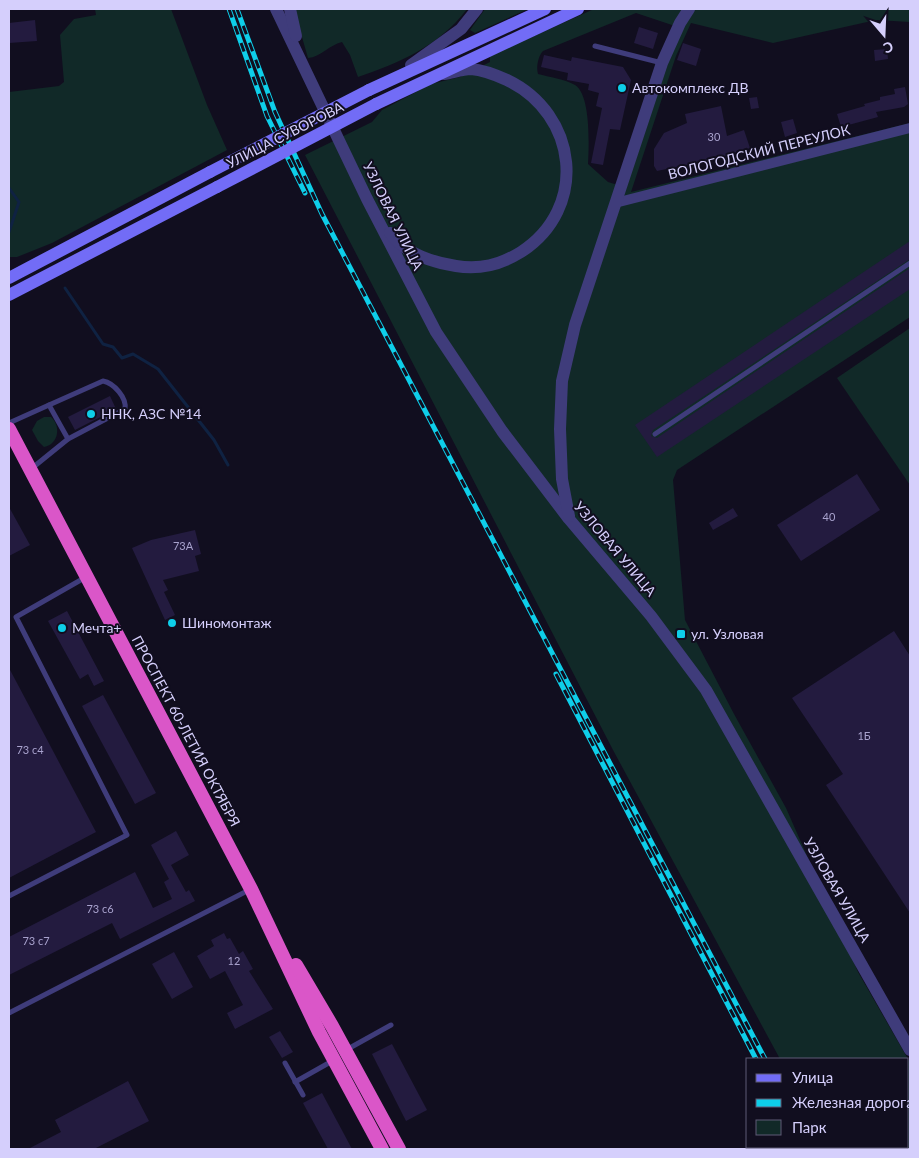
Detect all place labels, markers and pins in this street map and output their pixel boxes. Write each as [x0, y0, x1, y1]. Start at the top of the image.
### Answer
place label: Автокомплекс ДВ [632, 79, 749, 96]
marker: Автокомплекс ДВ [616, 82, 628, 94]
place label: ННК, АЗС №14 [101, 405, 201, 422]
marker: ННК, АЗС №14 [85, 408, 97, 420]
place label: Шиномонтаж [182, 614, 272, 631]
marker: Шиномонтаж [166, 617, 178, 629]
place label: Мечта+ [72, 619, 121, 636]
marker: Мечта+ [56, 622, 68, 634]
place label: ул. Узловая [691, 625, 764, 642]
marker: ул. Узловая [675, 628, 687, 640]

